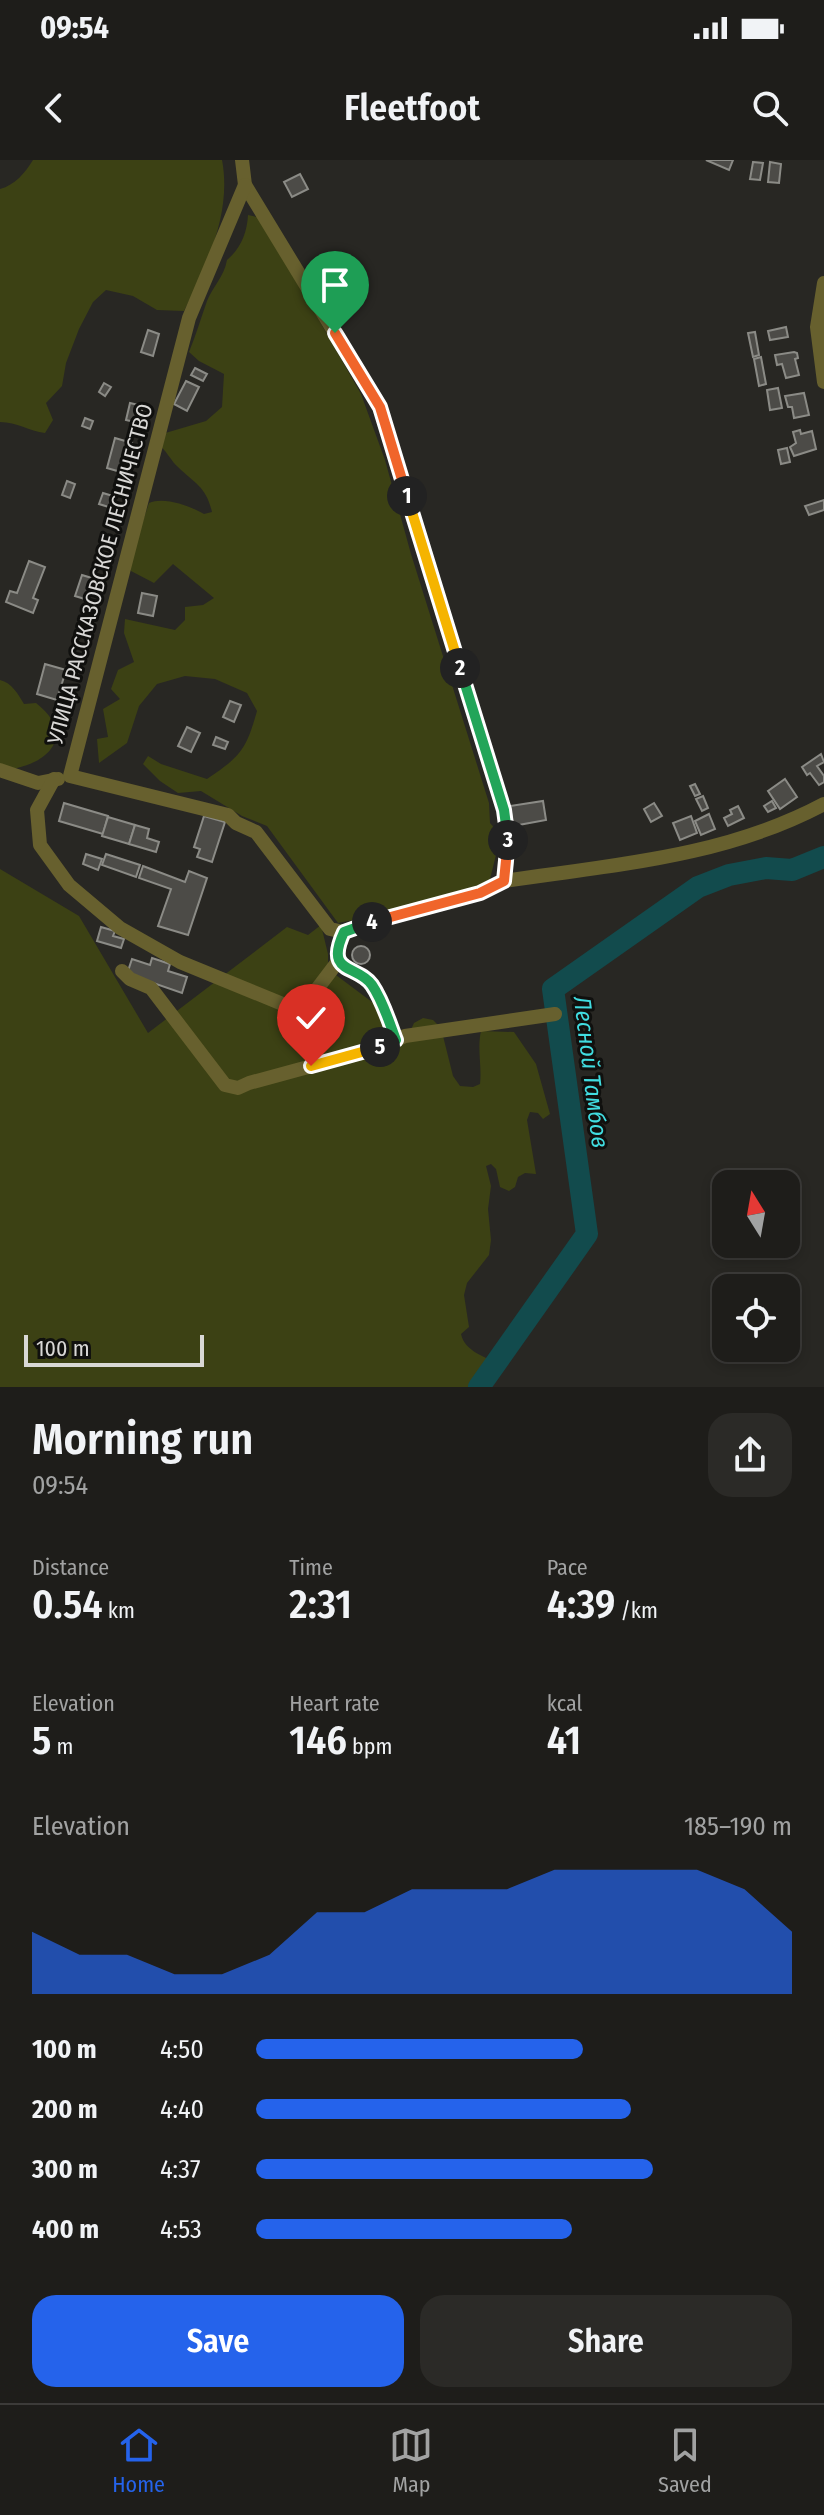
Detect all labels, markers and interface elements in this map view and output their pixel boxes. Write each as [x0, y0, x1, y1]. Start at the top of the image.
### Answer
text: 09:54 [40, 10, 109, 46]
icon: back [32, 86, 76, 130]
text: Fleetfoot [344, 86, 480, 130]
icon: search [748, 86, 792, 130]
pin [301, 251, 369, 333]
icon: arrive [313, 263, 357, 307]
street label: УЛИЦА РАССКАЗОВСКОЕ ЛЕСНИЧЕСТВО [41, 401, 159, 748]
pin: 1 [387, 476, 427, 516]
text: 1 [402, 482, 412, 509]
pin: 2 [440, 648, 480, 688]
text: 2 [455, 654, 465, 681]
pin: 3 [488, 820, 528, 860]
text: 3 [503, 826, 513, 853]
pin: 4 [352, 902, 392, 942]
text: 4 [366, 908, 378, 935]
pin [277, 984, 345, 1066]
water label: Лесной Тамбов [568, 994, 614, 1149]
icon: check [289, 996, 333, 1040]
pin: 5 [360, 1027, 400, 1067]
text: 5 [375, 1033, 385, 1060]
north arrow [712, 1170, 800, 1258]
map controls [712, 1170, 800, 1362]
button: locate [712, 1274, 800, 1362]
scale bar [24, 1331, 204, 1367]
text: 100 m [36, 1335, 90, 1362]
text: Morning run [32, 1413, 253, 1466]
button: share [708, 1413, 792, 1497]
text: 09:54 [32, 1470, 88, 1501]
text: Distance [32, 1554, 109, 1581]
text: Time [289, 1554, 333, 1581]
text: Pace [547, 1554, 588, 1581]
text: 0.54 [32, 1581, 103, 1629]
text: 2:31 [289, 1581, 352, 1629]
text: 4:39 [547, 1581, 615, 1629]
text: km [103, 1597, 135, 1624]
text: /km [615, 1597, 658, 1624]
text: Elevation [32, 1690, 115, 1717]
text: Heart rate [289, 1690, 380, 1717]
text: kcal [547, 1690, 582, 1717]
text: 5 [32, 1717, 51, 1765]
text: 146 [289, 1717, 347, 1765]
text: 41 [547, 1717, 581, 1765]
text: m [51, 1733, 73, 1760]
text: bpm [347, 1733, 392, 1760]
text: Elevation [32, 1811, 130, 1842]
text: 185–190 m [684, 1811, 792, 1842]
text: 100 m [32, 2034, 97, 2065]
text: 4:50 [160, 2034, 204, 2065]
text: 200 m [32, 2094, 98, 2125]
text: 4:40 [160, 2094, 204, 2125]
text: 300 m [32, 2154, 98, 2185]
text: 4:37 [160, 2154, 200, 2185]
text: 400 m [32, 2214, 99, 2245]
text: 4:53 [160, 2214, 202, 2245]
button: Save [32, 2295, 404, 2387]
button: Share [420, 2295, 792, 2387]
tab: Home [112, 2423, 165, 2498]
tab: Map [389, 2423, 433, 2498]
tab: Saved [658, 2423, 712, 2498]

